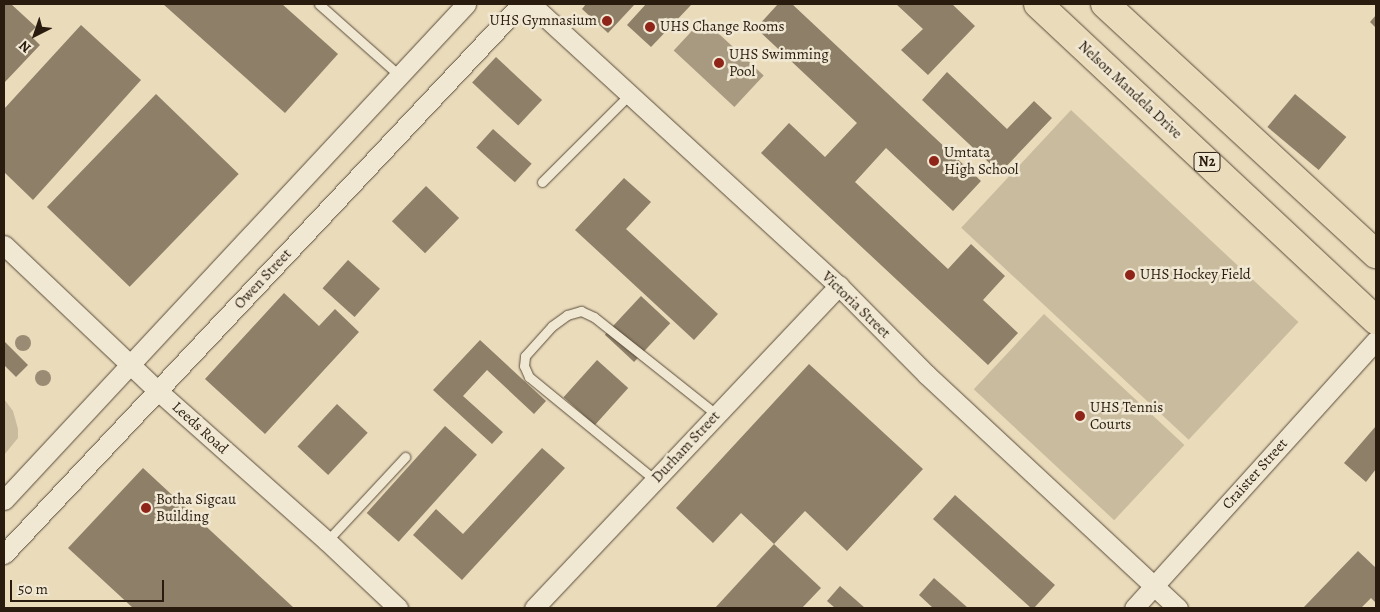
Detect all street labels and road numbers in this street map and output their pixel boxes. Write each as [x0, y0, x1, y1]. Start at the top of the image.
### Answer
street label: Nelson Mandela Drive [1074, 37, 1186, 143]
road number: N2 [1193, 150, 1221, 173]
street label: Owen Street [231, 245, 295, 313]
street label: Victoria Street [818, 268, 894, 342]
street label: Leeds Road [168, 398, 232, 458]
street label: Durham Street [648, 407, 724, 487]
street label: Craister Street [1218, 435, 1292, 513]

